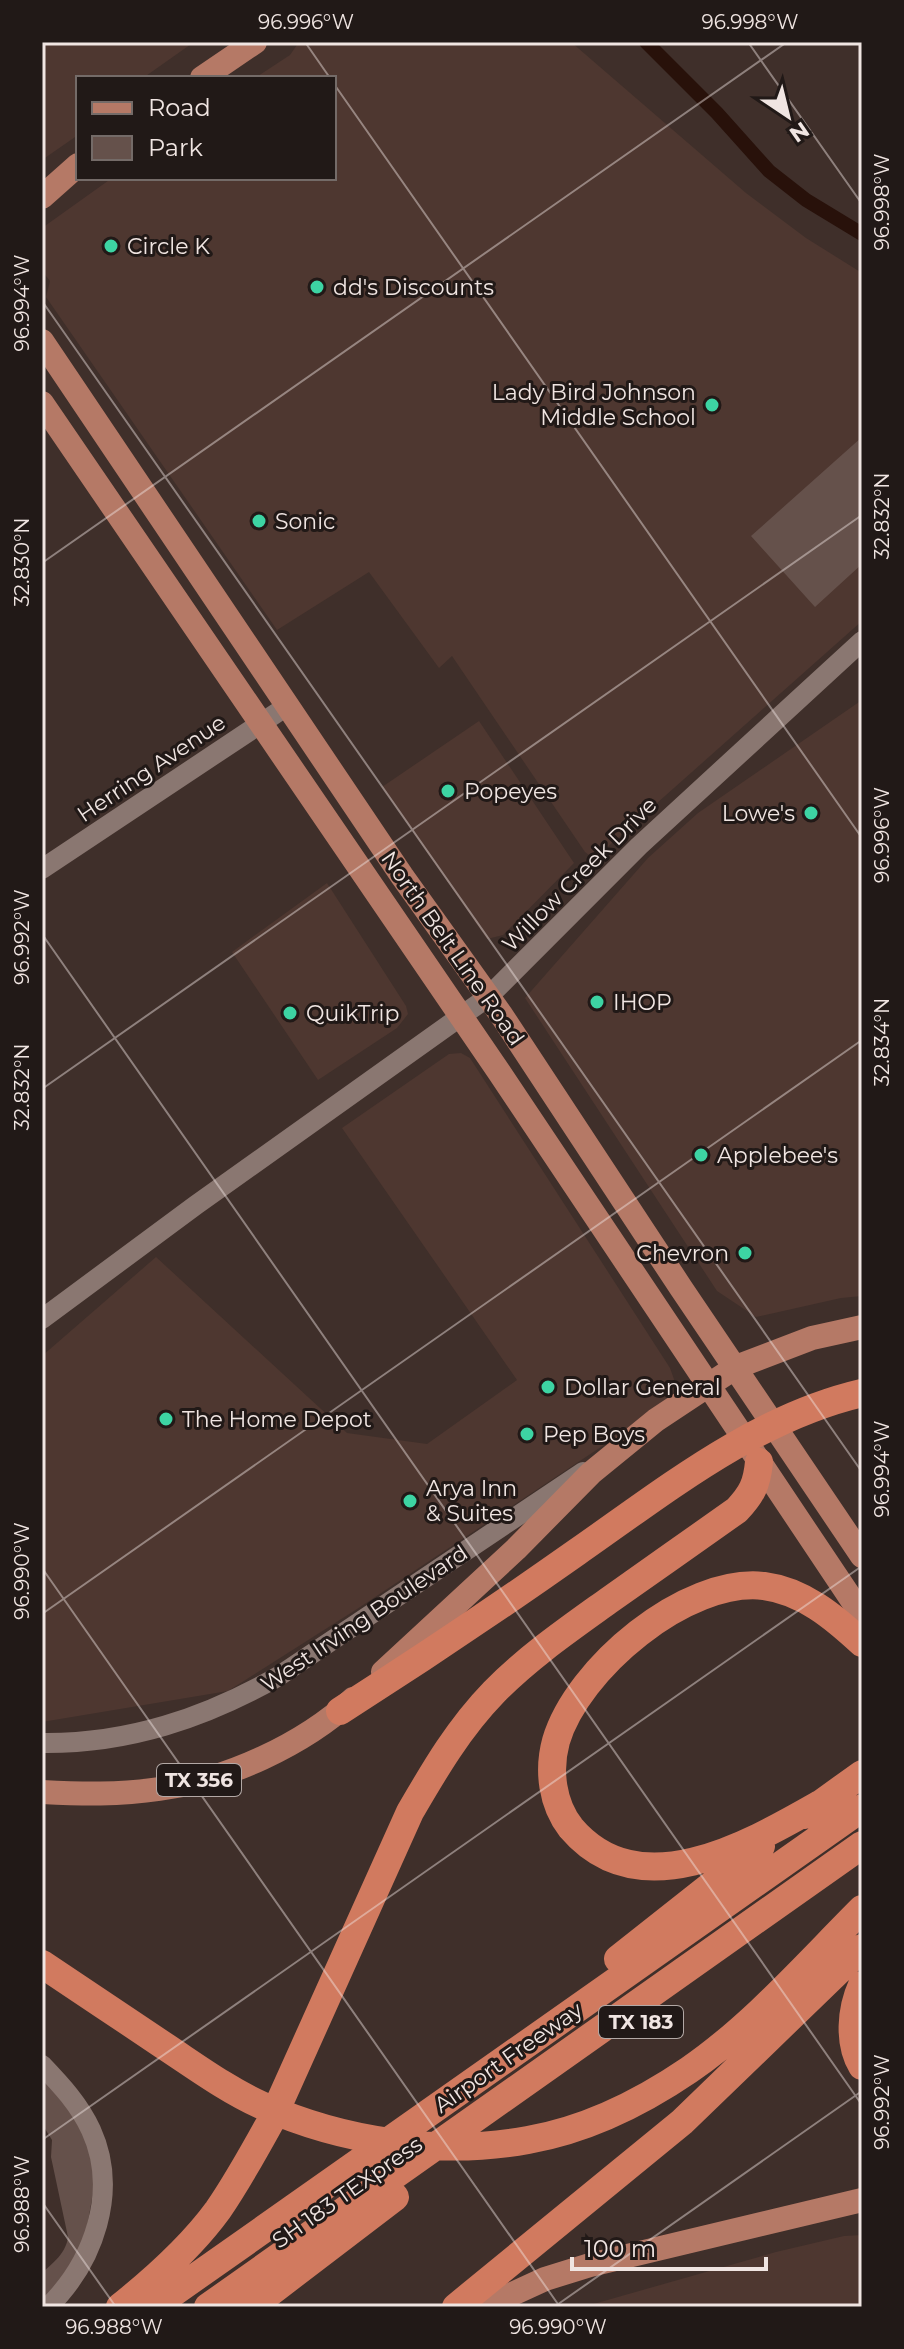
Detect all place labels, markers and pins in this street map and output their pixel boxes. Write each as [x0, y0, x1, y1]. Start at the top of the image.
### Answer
place label: Circle K [127, 233, 210, 260]
marker: Circle K [102, 237, 120, 255]
place label: dd's Discounts [333, 274, 494, 301]
marker: dd's Discounts [308, 278, 326, 296]
place label: Lady Bird Johnson Middle School [492, 379, 696, 431]
marker: Lady Bird Johnson Middle School [703, 396, 721, 414]
place label: Sonic [275, 508, 336, 535]
marker: Sonic [250, 512, 268, 530]
place label: Popeyes [464, 778, 557, 805]
marker: Popeyes [439, 782, 457, 800]
place label: Lowe's [722, 800, 795, 827]
marker: Lowe's [802, 804, 820, 822]
place label: IHOP [613, 989, 672, 1016]
marker: IHOP [588, 993, 606, 1011]
place label: QuikTrip [306, 1000, 399, 1027]
marker: QuikTrip [281, 1004, 299, 1022]
place label: Applebee's [717, 1142, 838, 1169]
marker: Applebee's [692, 1146, 710, 1164]
place label: Chevron [636, 1240, 729, 1267]
marker: Chevron [736, 1244, 754, 1262]
place label: Dollar General [564, 1374, 721, 1401]
marker: Dollar General [539, 1378, 557, 1396]
place label: The Home Depot [182, 1406, 372, 1433]
marker: The Home Depot [157, 1410, 175, 1428]
place label: Pep Boys [543, 1421, 645, 1448]
marker: Pep Boys [518, 1425, 536, 1443]
place label: Arya Inn & Suites [426, 1475, 517, 1527]
marker: Arya Inn & Suites [401, 1492, 419, 1510]

